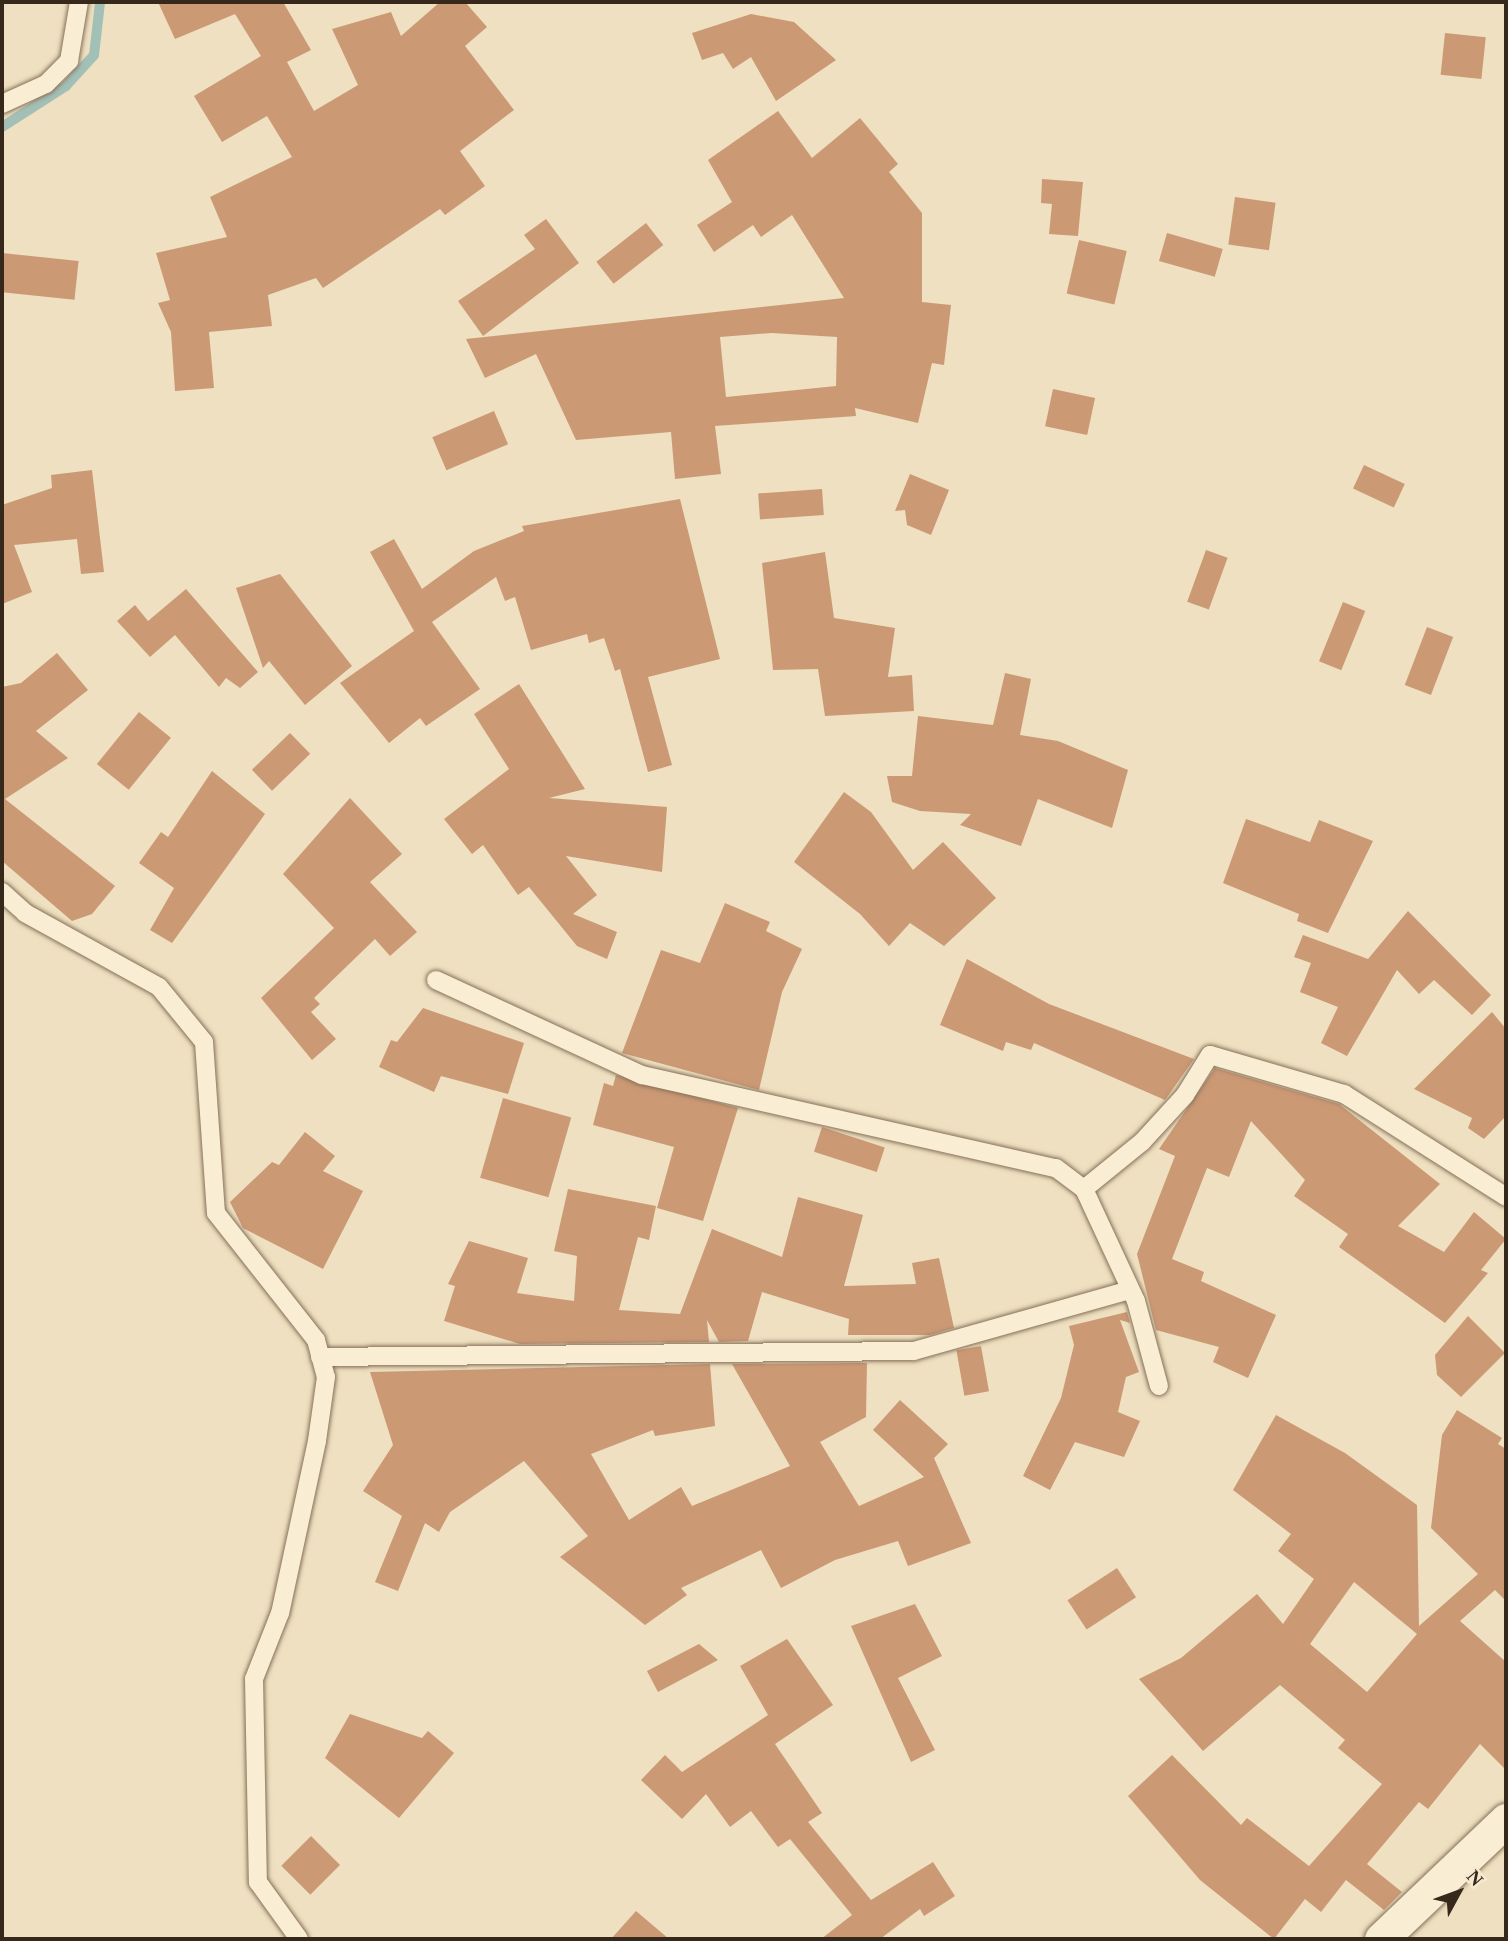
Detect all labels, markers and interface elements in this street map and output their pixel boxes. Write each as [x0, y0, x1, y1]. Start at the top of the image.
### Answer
north arrow [1424, 1857, 1494, 1927]
text: N [1463, 1866, 1488, 1890]

